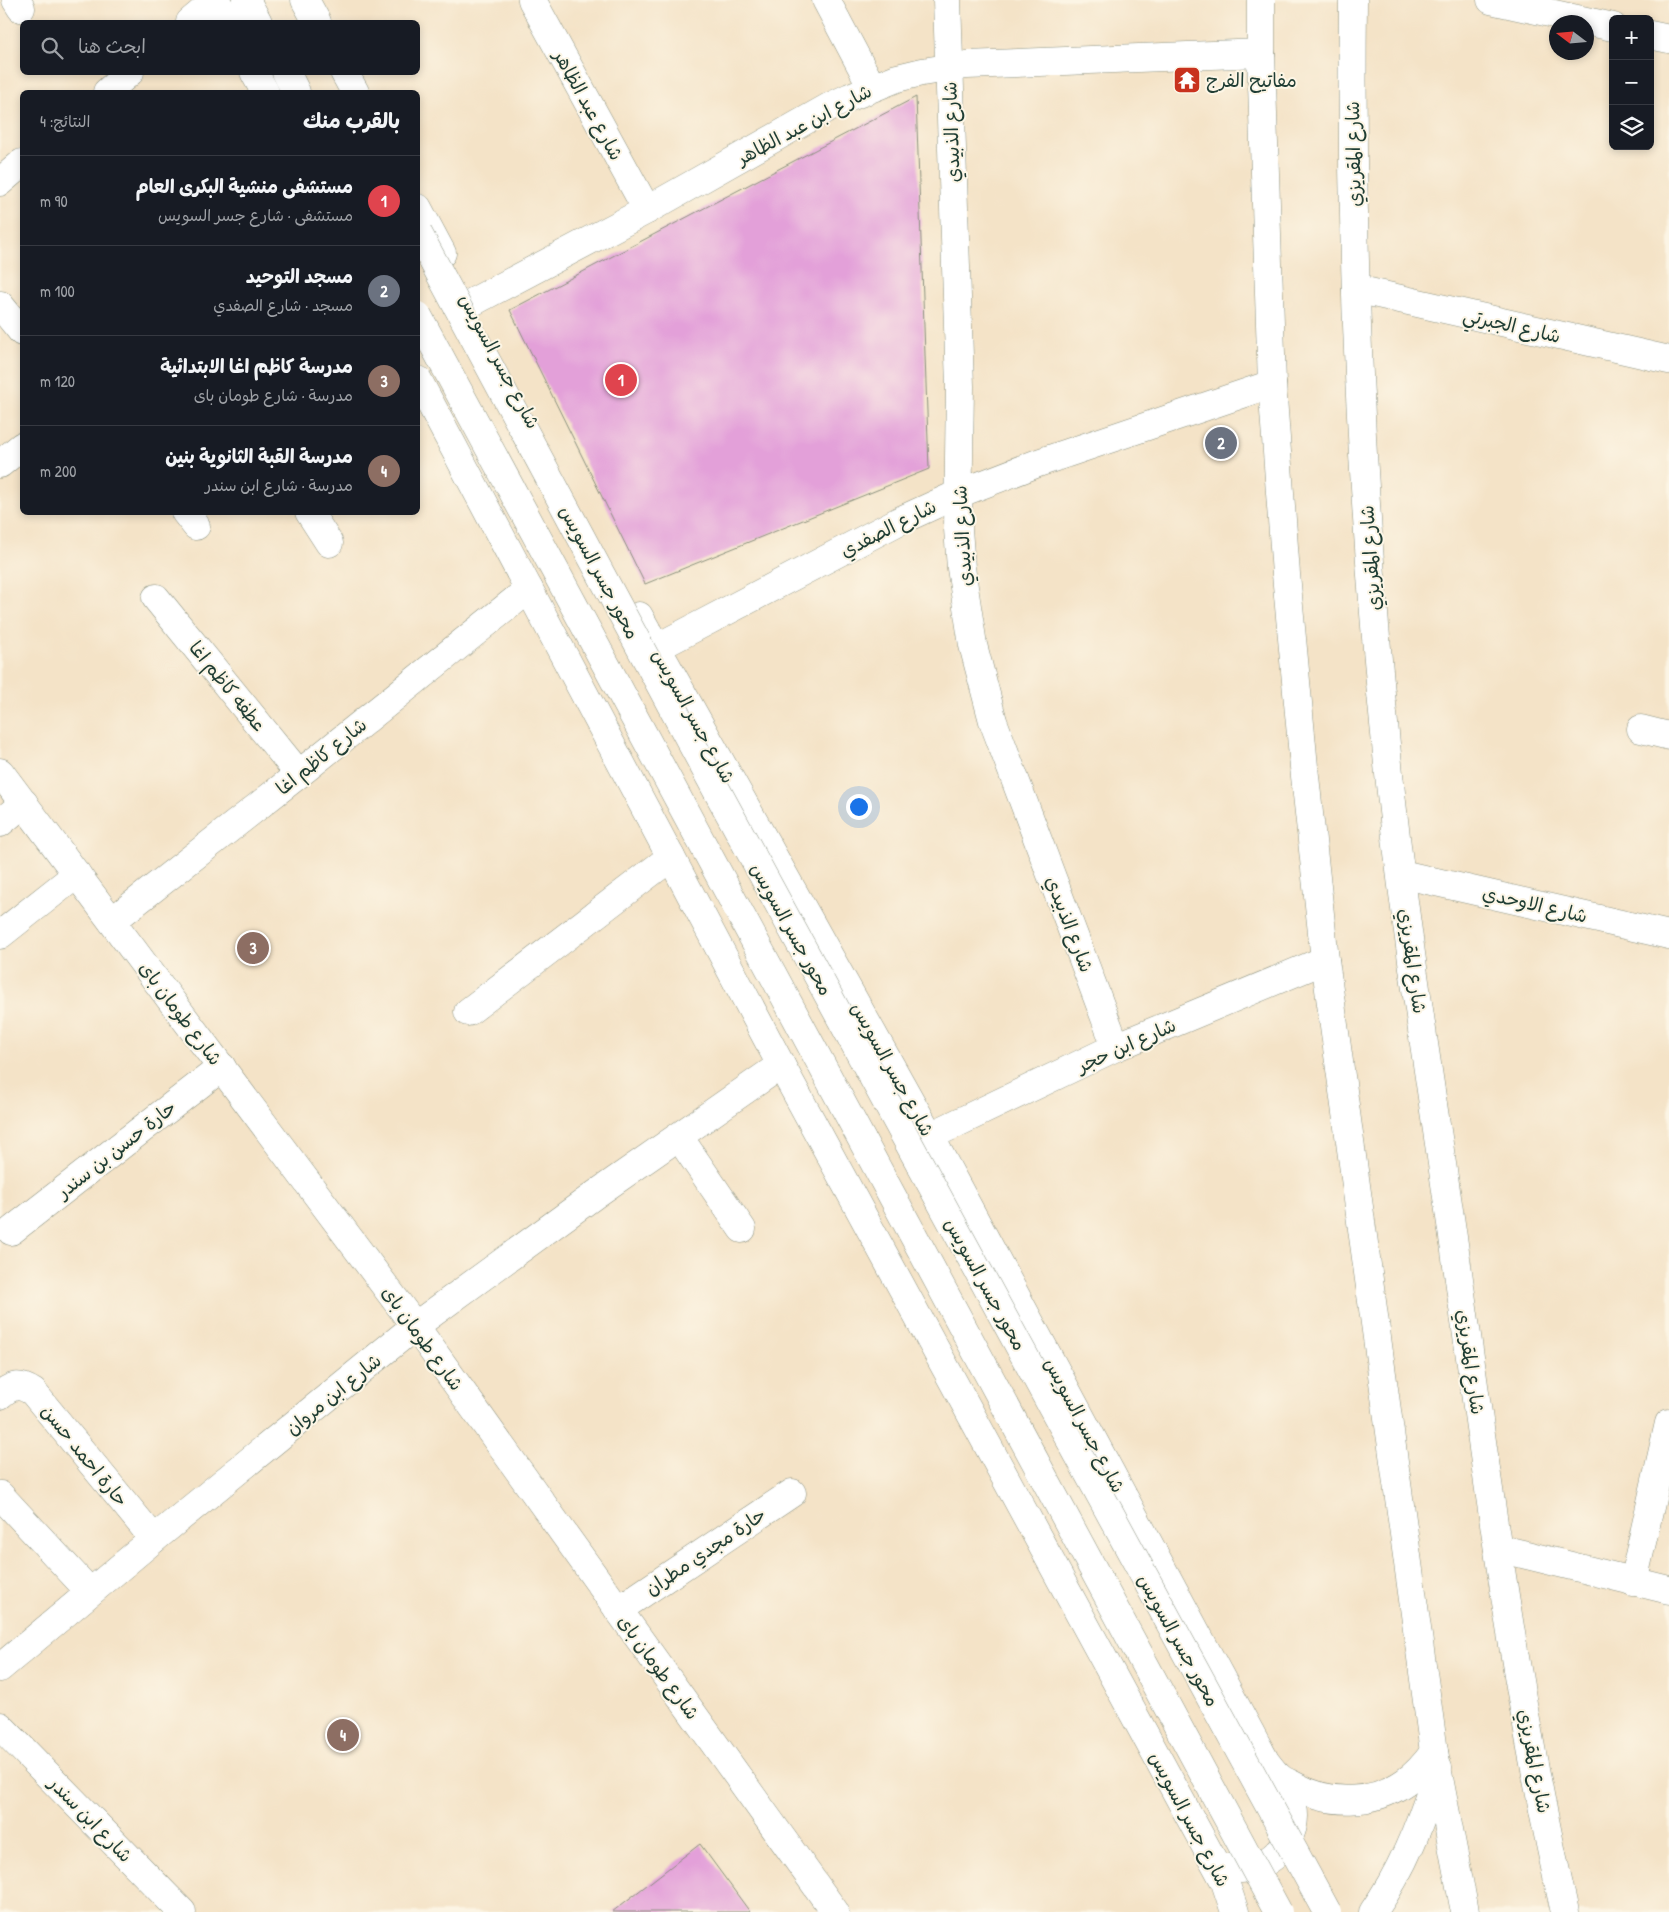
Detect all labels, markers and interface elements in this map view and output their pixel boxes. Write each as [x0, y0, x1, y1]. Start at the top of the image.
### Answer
north arrow [1549, 15, 1594, 60]
map controls [1609, 15, 1654, 150]
button: + [1609, 15, 1654, 60]
search box [20, 20, 420, 75]
text: ابحث هنا [78, 33, 146, 59]
icon: search [38, 34, 66, 62]
street label: شارع عبد الظاهر [546, 44, 630, 165]
button: − [1609, 60, 1654, 105]
temple icon: مفاتيح الفرج [1172, 65, 1202, 95]
place label: مفاتيح الفرج [1206, 67, 1297, 93]
street label: شارع ابن عبد الظاهر [730, 77, 876, 172]
street label: شارع الذبيدي [936, 81, 968, 183]
street label: شارع المقريزي [1339, 101, 1369, 207]
button: layers [1609, 105, 1654, 150]
text: بالقرب منك [303, 106, 400, 135]
text: النتائج: 4 [40, 110, 90, 132]
text: مستشفى منشية البكرى العام [136, 173, 353, 199]
text: 90 m [40, 190, 68, 212]
text: 1 [381, 190, 387, 212]
text: مستشفى · شارع جسر السويس [158, 204, 353, 226]
text: مسجد التوحيد [246, 263, 353, 289]
text: 100 m [40, 280, 75, 302]
text: 2 [380, 280, 388, 302]
street label: شارع جسر السويس [453, 289, 547, 434]
text: مسجد · شارع الصفدي [213, 294, 353, 316]
street label: شارع الجبرتي [1460, 301, 1563, 353]
text: مدرسة كاظم اغا الابتدائية [160, 353, 353, 379]
pin: 1 [605, 361, 637, 399]
text: 120 m [40, 370, 75, 392]
text: 3 [380, 370, 388, 392]
text: مدرسة · شارع طومان باى [194, 384, 353, 406]
pin: 2 [1205, 424, 1237, 462]
text: مدرسة القبة الثانوية بنين [165, 443, 353, 469]
text: 200 m [40, 460, 76, 482]
text: 4 [381, 460, 387, 482]
text: مدرسة · شارع ابن سندر [205, 474, 353, 496]
street label: شارع الذبيدي [946, 485, 980, 587]
street label: شارع الصفدي [836, 493, 941, 565]
street label: محور جسر السويس [554, 501, 646, 643]
street label: شارع المقريزي [1353, 504, 1389, 612]
street label: عطفه كاظم اغا [182, 635, 273, 738]
street label: شارع جسر السويس [645, 644, 742, 788]
street label: شارع كاظم اغا [270, 711, 373, 802]
your location [846, 794, 872, 820]
street label: محور جسر السويس [745, 858, 839, 1000]
street label: شارع الذبيدي [1038, 872, 1100, 977]
street label: شارع الاوحدي [1479, 879, 1590, 931]
street label: شارع المقريزي [1391, 907, 1433, 1015]
pin: 3 [237, 929, 269, 967]
street label: شارع طومان باى [133, 956, 229, 1071]
street label: شارع جسر السويس [844, 997, 941, 1141]
street label: شارع ابن حجر [1070, 1012, 1180, 1080]
street label: حارة حسن بن سندر [49, 1094, 181, 1205]
street label: محور جسر السويس [939, 1213, 1033, 1355]
street label: شارع طومان باى [375, 1280, 470, 1396]
street label: شارع المقريزي [1449, 1308, 1491, 1416]
street label: شارع ابن مروان [280, 1347, 387, 1442]
street label: شارع جسر السويس [1038, 1353, 1132, 1498]
street label: حارة احمد حسن [36, 1398, 134, 1512]
street label: حارة مجدي مطران [639, 1501, 772, 1603]
street label: محور جسر السويس [1132, 1569, 1226, 1711]
street label: شارع طومان باى [611, 1609, 706, 1725]
street label: شارع المقريزي [1510, 1707, 1558, 1816]
pin: 4 [327, 1716, 359, 1754]
street label: شارع جسر السويس [1143, 1747, 1237, 1892]
street label: شارع ابن سندر [41, 1769, 139, 1868]

